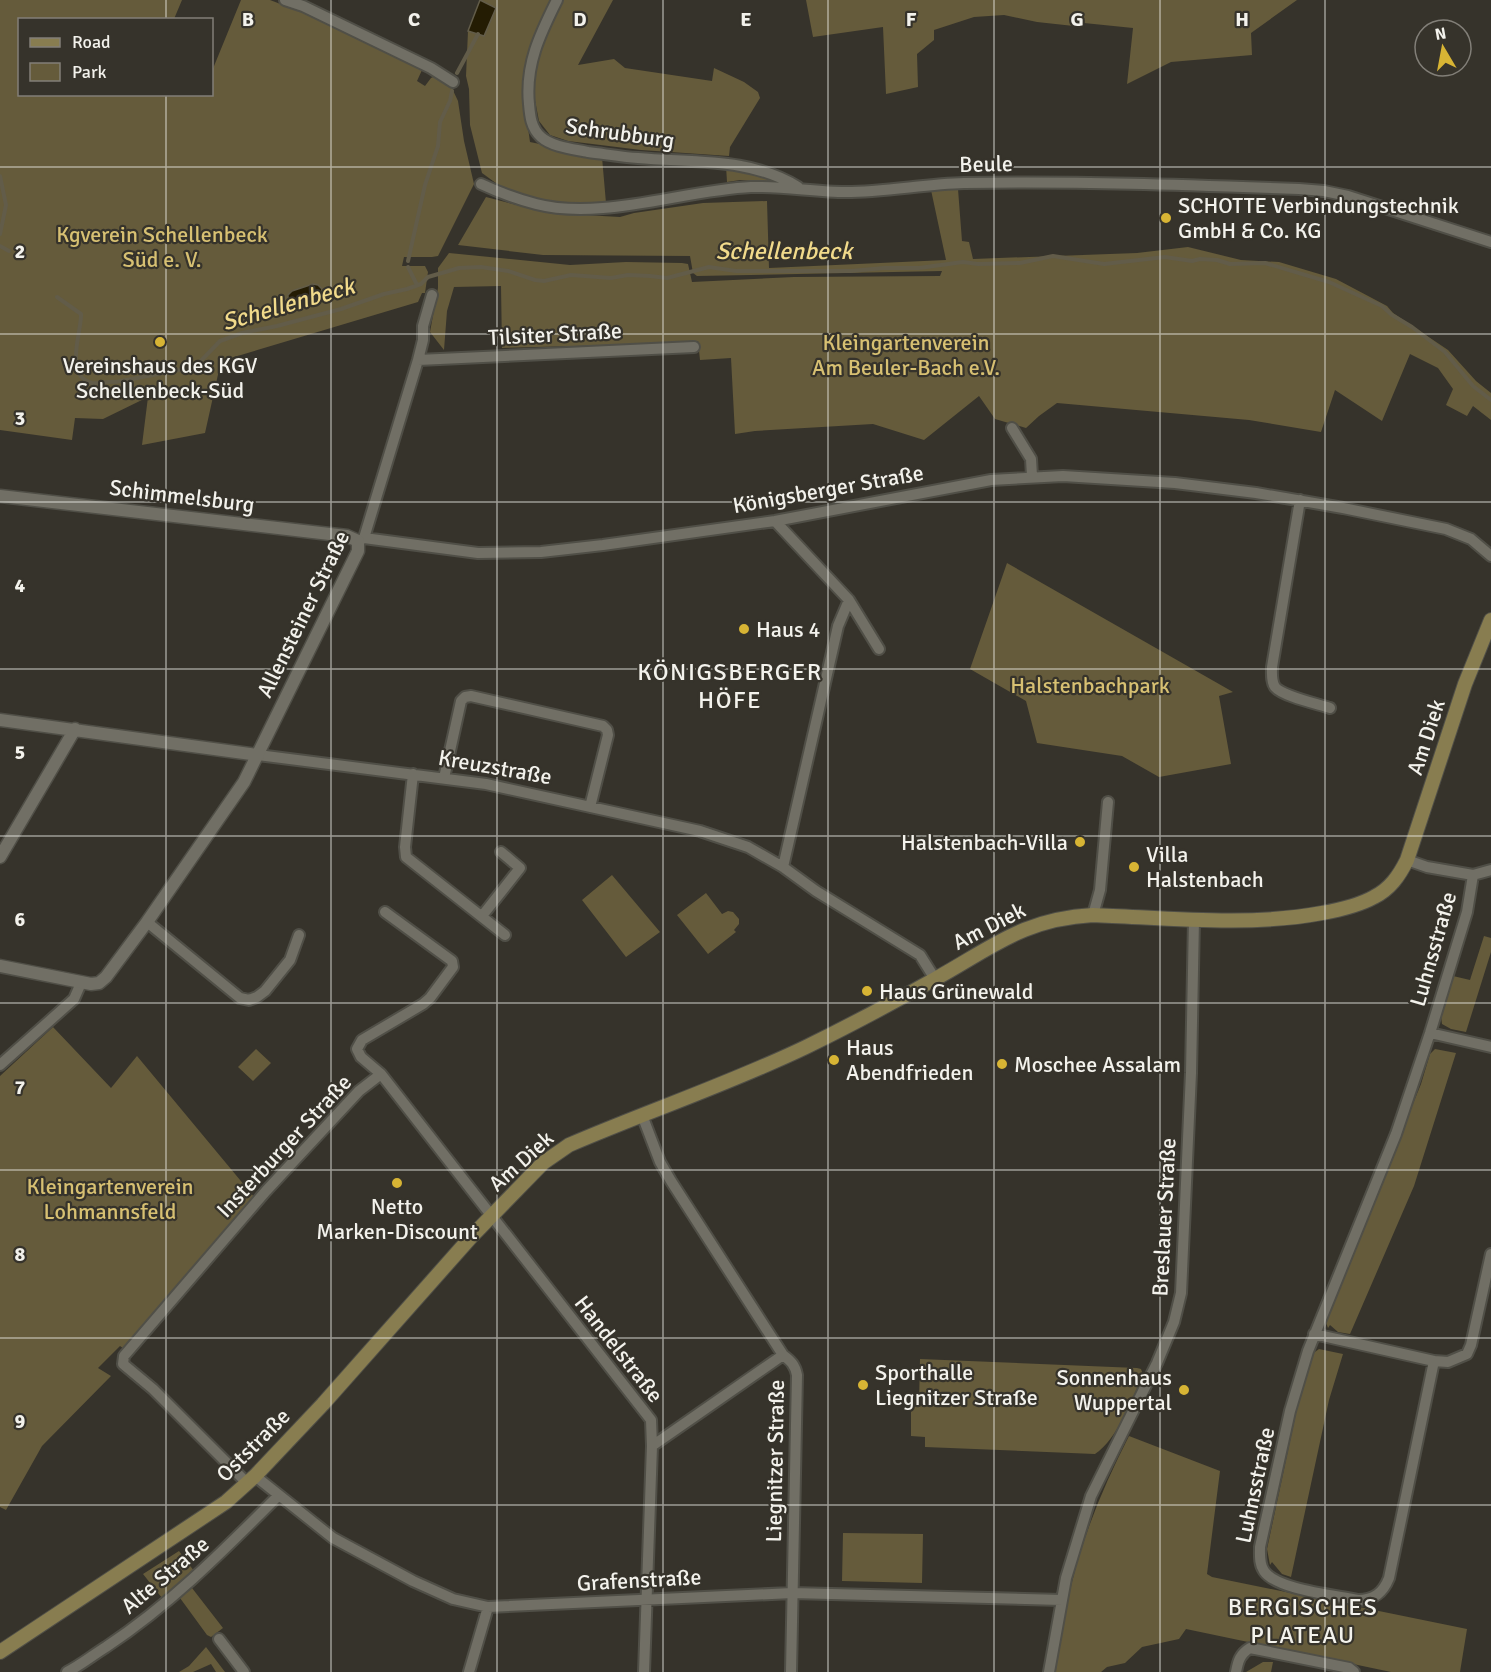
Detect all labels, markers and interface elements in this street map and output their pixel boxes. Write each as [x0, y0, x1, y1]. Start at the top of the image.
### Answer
text: B [242, 7, 254, 32]
text: C [408, 7, 420, 32]
text: D [573, 7, 587, 32]
text: E [740, 7, 752, 32]
text: F [906, 7, 917, 32]
text: G [1070, 7, 1084, 32]
text: H [1235, 7, 1249, 32]
legend [18, 18, 213, 96]
north arrow [1413, 18, 1473, 78]
text: N [1433, 23, 1448, 45]
text: Road [72, 31, 111, 53]
text: Park [72, 61, 107, 83]
street label: Schrubburg [564, 112, 676, 154]
street label: Beule [959, 150, 1013, 178]
place label: SCHOTTE Verbindungstechnik GmbH & Co. KG [1178, 192, 1459, 244]
marker: SCHOTTE Verbindungstechnik GmbH & Co. KG [1159, 211, 1173, 225]
park label: Kgverein Schellenbeck Süd e. V. [56, 221, 268, 273]
water label: Schellenbeck [716, 236, 854, 266]
text: 2 [15, 239, 25, 264]
water label: Schellenbeck [218, 270, 360, 337]
street label: Tilsiter Straße [487, 317, 623, 351]
park label: Kleingartenverein Am Beuler-Bach e.V. [812, 329, 1000, 381]
marker: Vereinshaus des KGV Schellenbeck-Süd [153, 335, 167, 349]
place label: Vereinshaus des KGV Schellenbeck-Süd [62, 352, 258, 404]
text: 3 [15, 406, 25, 431]
street label: Königsberger Straße [730, 459, 926, 519]
street label: Schimmelsburg [108, 474, 256, 518]
street label: Allensteiner Straße [251, 526, 355, 702]
text: 4 [15, 573, 26, 598]
place label: Haus 4 [756, 616, 820, 643]
marker: Haus 4 [737, 622, 751, 636]
district label: KÖNIGSBERGER HÖFE [637, 657, 823, 715]
park label: Halstenbachpark [1010, 672, 1170, 699]
street label: Am Diek [1401, 696, 1451, 778]
text: 5 [15, 740, 25, 765]
street label: Kreuzstraße [436, 744, 554, 790]
place label: Halstenbach-Villa [901, 829, 1068, 856]
marker: Halstenbach-Villa [1073, 835, 1087, 849]
place label: Villa Halstenbach [1146, 841, 1264, 893]
marker: Villa Halstenbach [1127, 860, 1141, 874]
street label: Luhnsstraße [1404, 889, 1462, 1009]
street label: Am Diek [948, 896, 1030, 956]
text: 6 [15, 907, 26, 932]
place label: Haus Grünewald [879, 978, 1033, 1005]
marker: Haus Grünewald [860, 984, 874, 998]
place label: Haus Abendfrieden [846, 1034, 974, 1086]
place label: Moschee Assalam [1014, 1051, 1181, 1078]
marker: Haus Abendfrieden [827, 1053, 841, 1067]
marker: Moschee Assalam [995, 1057, 1009, 1071]
street label: Insterburger Straße [211, 1069, 357, 1223]
text: 7 [15, 1075, 26, 1100]
street label: Am Diek [483, 1125, 559, 1197]
street label: Breslauer Straße [1146, 1137, 1182, 1297]
park label: Kleingartenverein Lohmannsfeld [26, 1173, 194, 1225]
marker: Netto Marken-Discount [390, 1176, 404, 1190]
place label: Netto Marken-Discount [316, 1193, 478, 1245]
text: 8 [15, 1242, 26, 1267]
street label: Handelstraße [569, 1290, 669, 1408]
place label: Sporthalle Liegnitzer Straße [875, 1359, 1038, 1411]
place label: Sonnenhaus Wuppertal [1057, 1364, 1172, 1416]
marker: Sporthalle Liegnitzer Straße [856, 1378, 870, 1392]
street label: Liegnitzer Straße [760, 1379, 790, 1543]
marker: Sonnenhaus Wuppertal [1177, 1383, 1191, 1397]
street label: Oststraße [211, 1403, 295, 1487]
text: 9 [15, 1409, 26, 1434]
street label: Luhnsstraße [1230, 1425, 1280, 1545]
street label: Alte Straße [116, 1530, 214, 1620]
street label: Grafenstraße [576, 1563, 702, 1597]
district label: BERGISCHES PLATEAU [1228, 1592, 1378, 1650]

